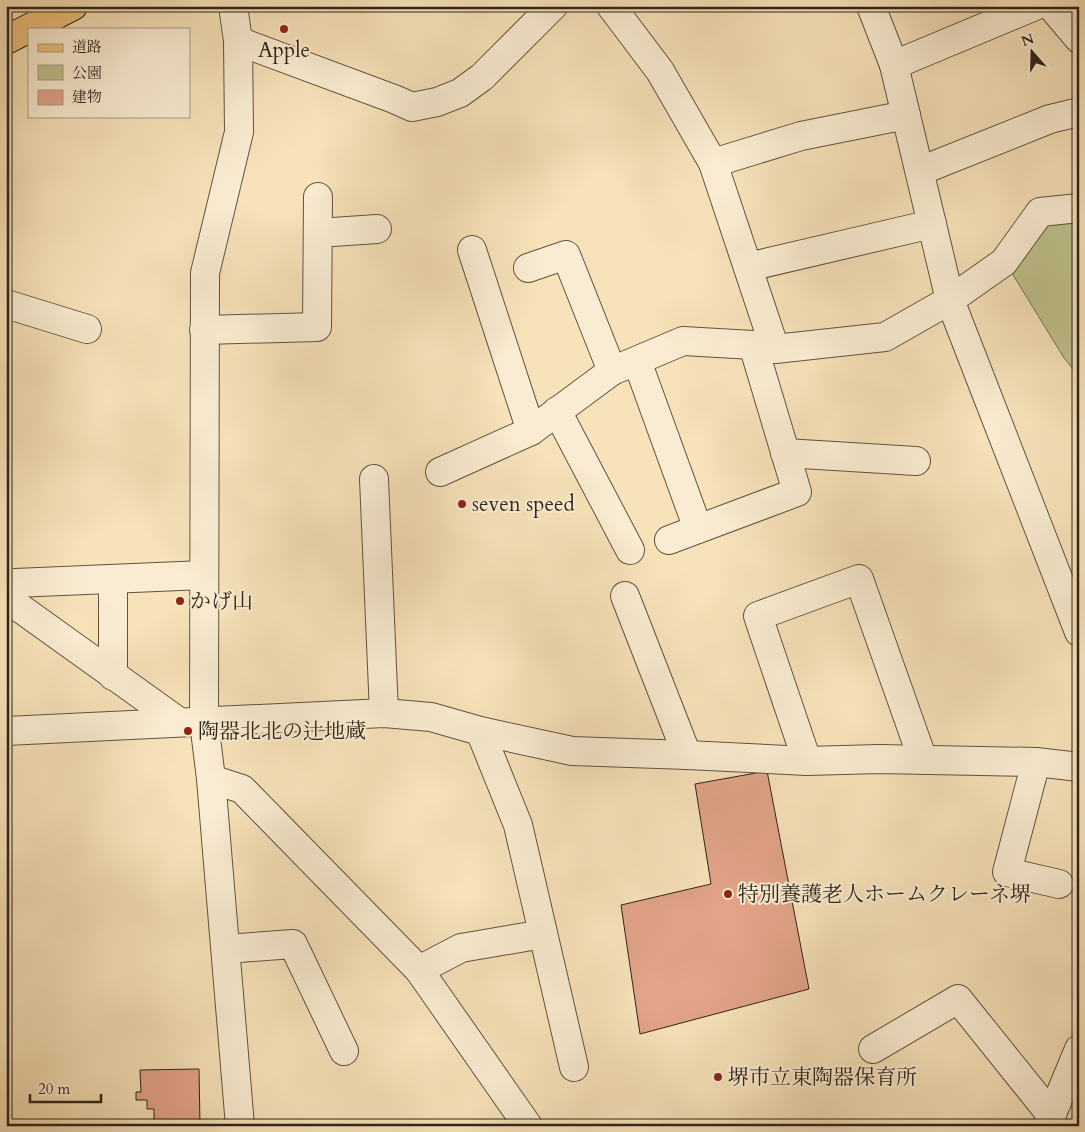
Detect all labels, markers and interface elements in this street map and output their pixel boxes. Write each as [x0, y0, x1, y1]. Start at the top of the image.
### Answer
marker: Apple [278, 23, 290, 35]
legend [28, 28, 190, 118]
north arrow [1008, 28, 1058, 78]
text: N [1019, 29, 1037, 51]
place label: Apple [258, 36, 310, 65]
text: 道路 [72, 37, 102, 57]
text: 公園 [72, 63, 102, 83]
text: 建物 [72, 87, 102, 107]
place label: seven speed [472, 490, 575, 519]
marker: seven speed [456, 498, 468, 510]
place label: かげ山 [190, 587, 253, 616]
marker: かげ山 [174, 595, 186, 607]
place label: 陶器北北の辻地蔵 [198, 717, 366, 746]
marker: 陶器北北の辻地蔵 [182, 725, 194, 737]
place label: 特別養護老人ホームクレーネ堺 [738, 880, 1031, 909]
marker: 特別養護老人ホームクレーネ堺 [722, 888, 734, 900]
place label: 堺市立東陶器保育所 [728, 1063, 917, 1092]
marker: 堺市立東陶器保育所 [712, 1071, 724, 1083]
scale bar [30, 1072, 101, 1104]
text: 20 m [38, 1079, 70, 1099]

